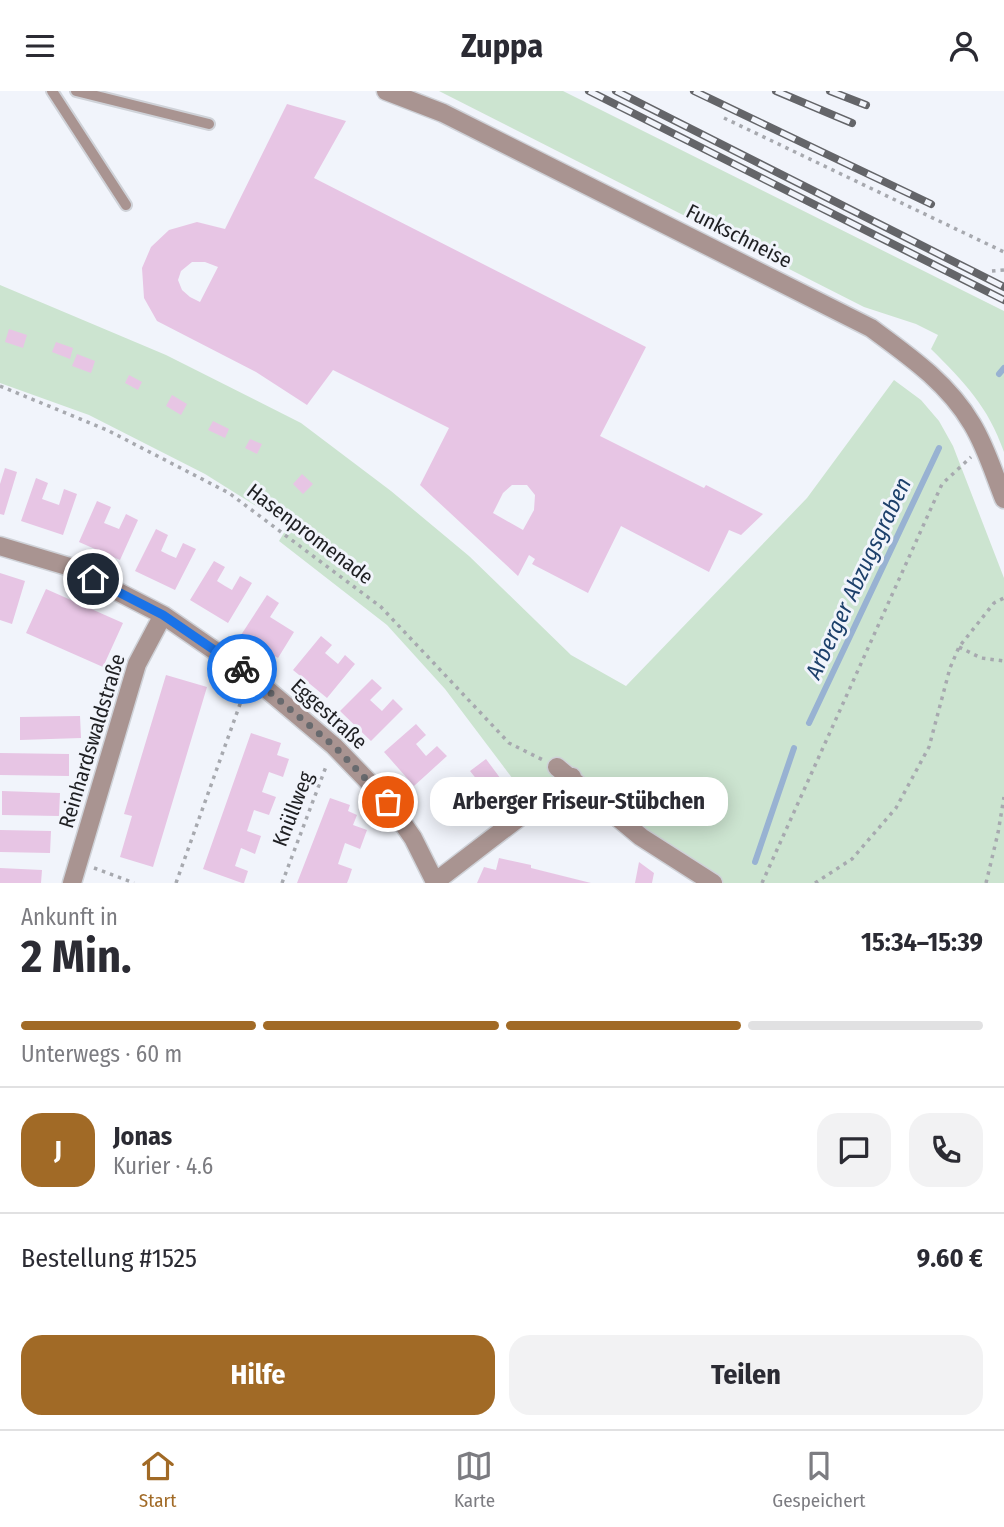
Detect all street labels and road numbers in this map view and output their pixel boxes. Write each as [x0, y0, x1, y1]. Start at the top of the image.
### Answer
street label: Funkschneise [682, 198, 796, 274]
street label: Hasenpromenade [242, 478, 378, 590]
street label: Reinhardswaldstraße [53, 651, 131, 831]
street label: Eggestraße [286, 673, 372, 755]
street label: Knüllweg [267, 768, 319, 850]

